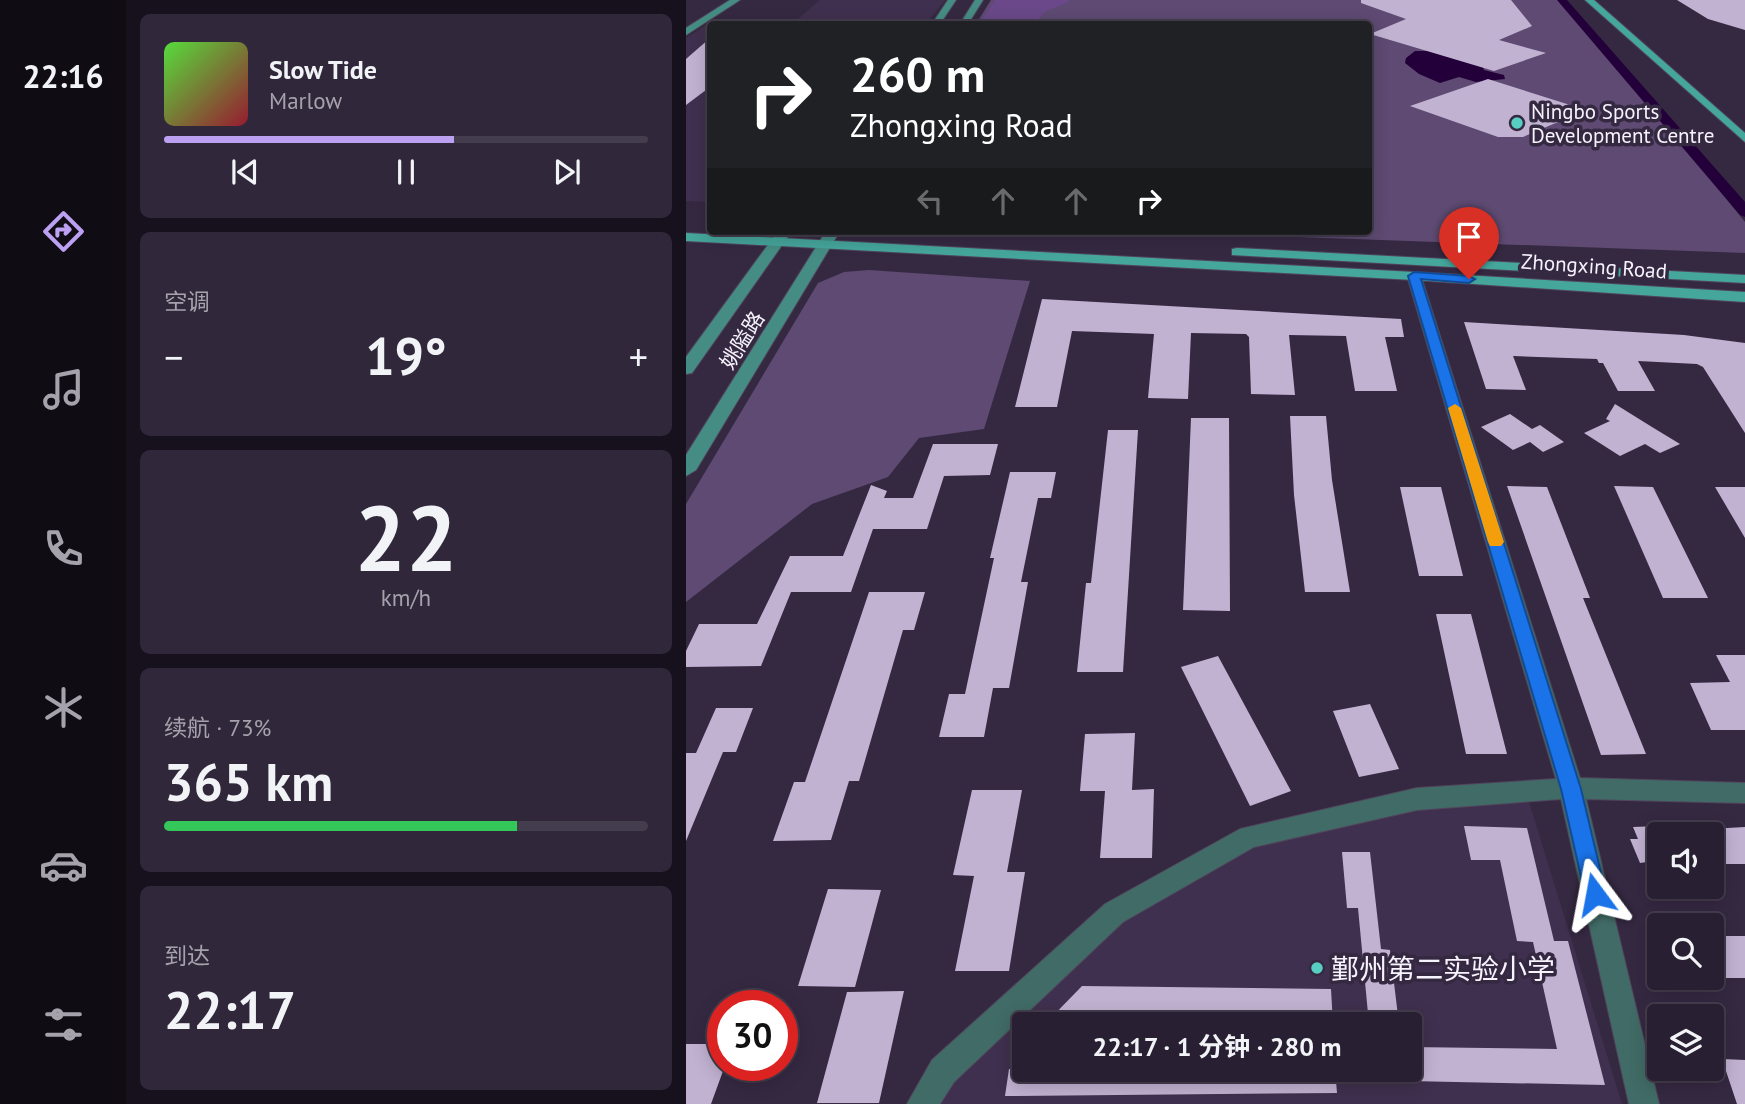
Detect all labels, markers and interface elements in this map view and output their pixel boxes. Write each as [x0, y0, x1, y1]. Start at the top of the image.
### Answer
text: 260 m [850, 42, 985, 106]
icon: right [735, 49, 826, 140]
text: Slow Tide [269, 53, 377, 86]
text: 22:16 [22, 55, 104, 97]
text: Marlow [269, 86, 342, 115]
place label: Ningbo Sports Development Centre [1531, 98, 1715, 149]
text: Zhongxing Road [850, 104, 1073, 146]
marker: Ningbo Sports Development Centre [1509, 115, 1525, 131]
icon: previous [226, 153, 264, 191]
icon: pause [387, 153, 425, 191]
icon: next [548, 153, 586, 191]
icon: left [911, 182, 949, 220]
icon: ahead [984, 182, 1022, 220]
icon: ahead [1057, 182, 1095, 220]
icon: right [1130, 182, 1168, 220]
icon: directions [39, 207, 88, 256]
pin [1439, 207, 1499, 279]
icon: arrive [1450, 218, 1488, 256]
street label: Zhongxing Road [1520, 247, 1668, 285]
text: 空调 [164, 287, 210, 316]
street label: 姚隘路 [714, 306, 770, 374]
text: 19° [365, 322, 447, 389]
text: − [164, 332, 183, 381]
text: + [629, 332, 648, 381]
icon: music [39, 365, 88, 414]
text: 22 [354, 478, 458, 596]
icon: phone [39, 524, 88, 573]
text: km/h [381, 583, 431, 612]
icon: climate [39, 683, 88, 732]
text: 续航 · 73% [164, 713, 271, 742]
text: 365 km [164, 748, 333, 815]
map controls [1647, 822, 1724, 1081]
button: sound [1647, 822, 1724, 899]
icon: car [39, 841, 88, 890]
position arrow [1558, 857, 1632, 931]
button: search [1647, 913, 1724, 990]
text: 到达 [164, 941, 210, 970]
place label: 鄞州第二实验小学 [1331, 950, 1555, 987]
marker: 鄞州第二实验小学 [1309, 960, 1325, 976]
text: 22:17 [164, 976, 296, 1043]
speed limit sign: 30 [707, 990, 798, 1081]
icon: filters [39, 1000, 88, 1049]
button: layers [1647, 1004, 1724, 1081]
text: 22:17 · 1 分钟 · 280 m [1092, 1030, 1342, 1063]

